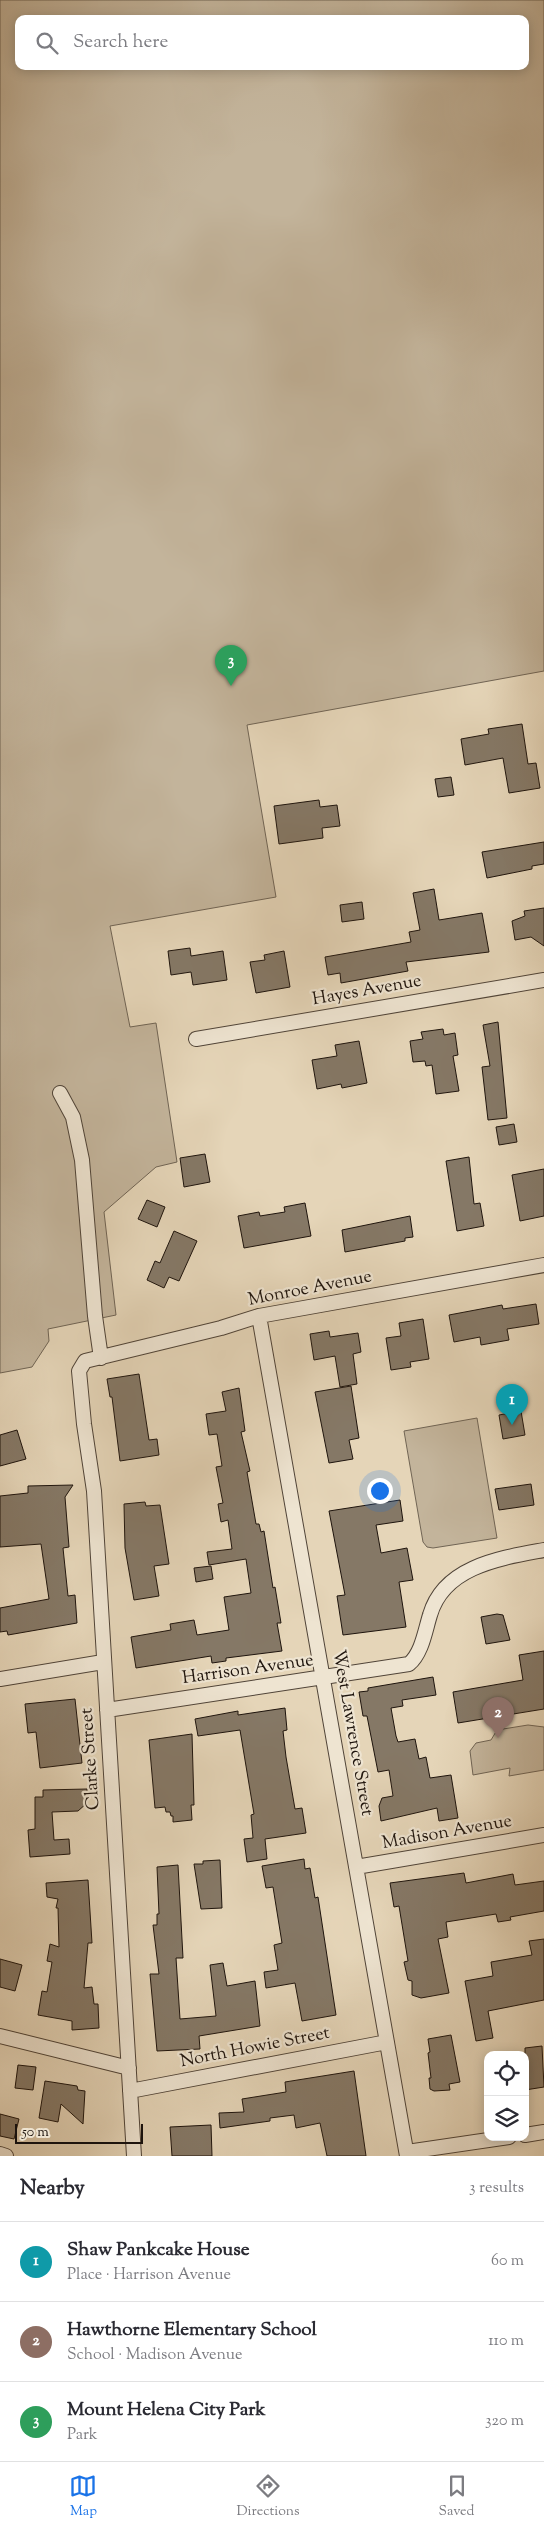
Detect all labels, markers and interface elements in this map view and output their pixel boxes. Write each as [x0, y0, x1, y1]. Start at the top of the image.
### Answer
search box [15, 15, 529, 70]
icon: search [33, 29, 61, 57]
text: Search here [73, 29, 168, 56]
pin: 3 [215, 645, 247, 686]
street label: Hayes Avenue [310, 969, 424, 1013]
street label: Monroe Avenue [246, 1264, 374, 1314]
pin: 1 [496, 1384, 528, 1425]
your location [367, 1478, 393, 1504]
street label: Harrison Avenue [181, 1648, 315, 1692]
street label: West Lawrence Street [325, 1648, 379, 1818]
pin: 2 [482, 1697, 514, 1738]
street label: Clarke Street [74, 1707, 108, 1811]
street label: Madison Avenue [380, 1809, 514, 1857]
street label: North Howie Street [178, 2021, 332, 2075]
map controls [484, 2051, 529, 2141]
button: locate [484, 2051, 529, 2096]
button: layers [484, 2096, 529, 2141]
scale bar [15, 2121, 142, 2144]
text: 50 m [22, 2123, 49, 2143]
text: Nearby [20, 2174, 85, 2204]
text: 3 results [469, 2177, 524, 2200]
text: Shaw Pankcake House [67, 2237, 250, 2264]
text: 1 [33, 2250, 39, 2273]
text: 60 m [491, 2250, 524, 2273]
text: Place · Harrison Avenue [67, 2264, 231, 2287]
text: Hawthorne Elementary School [67, 2317, 317, 2344]
text: 2 [32, 2330, 40, 2353]
text: 110 m [488, 2330, 524, 2353]
text: School · Madison Avenue [67, 2344, 242, 2367]
text: Mount Helena City Park [67, 2397, 266, 2424]
text: 3 [33, 2410, 39, 2433]
text: 320 m [485, 2410, 524, 2433]
text: Park [67, 2424, 98, 2447]
tab: Map [69, 2472, 97, 2522]
tab: Directions [236, 2472, 300, 2522]
tab: Saved [439, 2472, 474, 2522]

